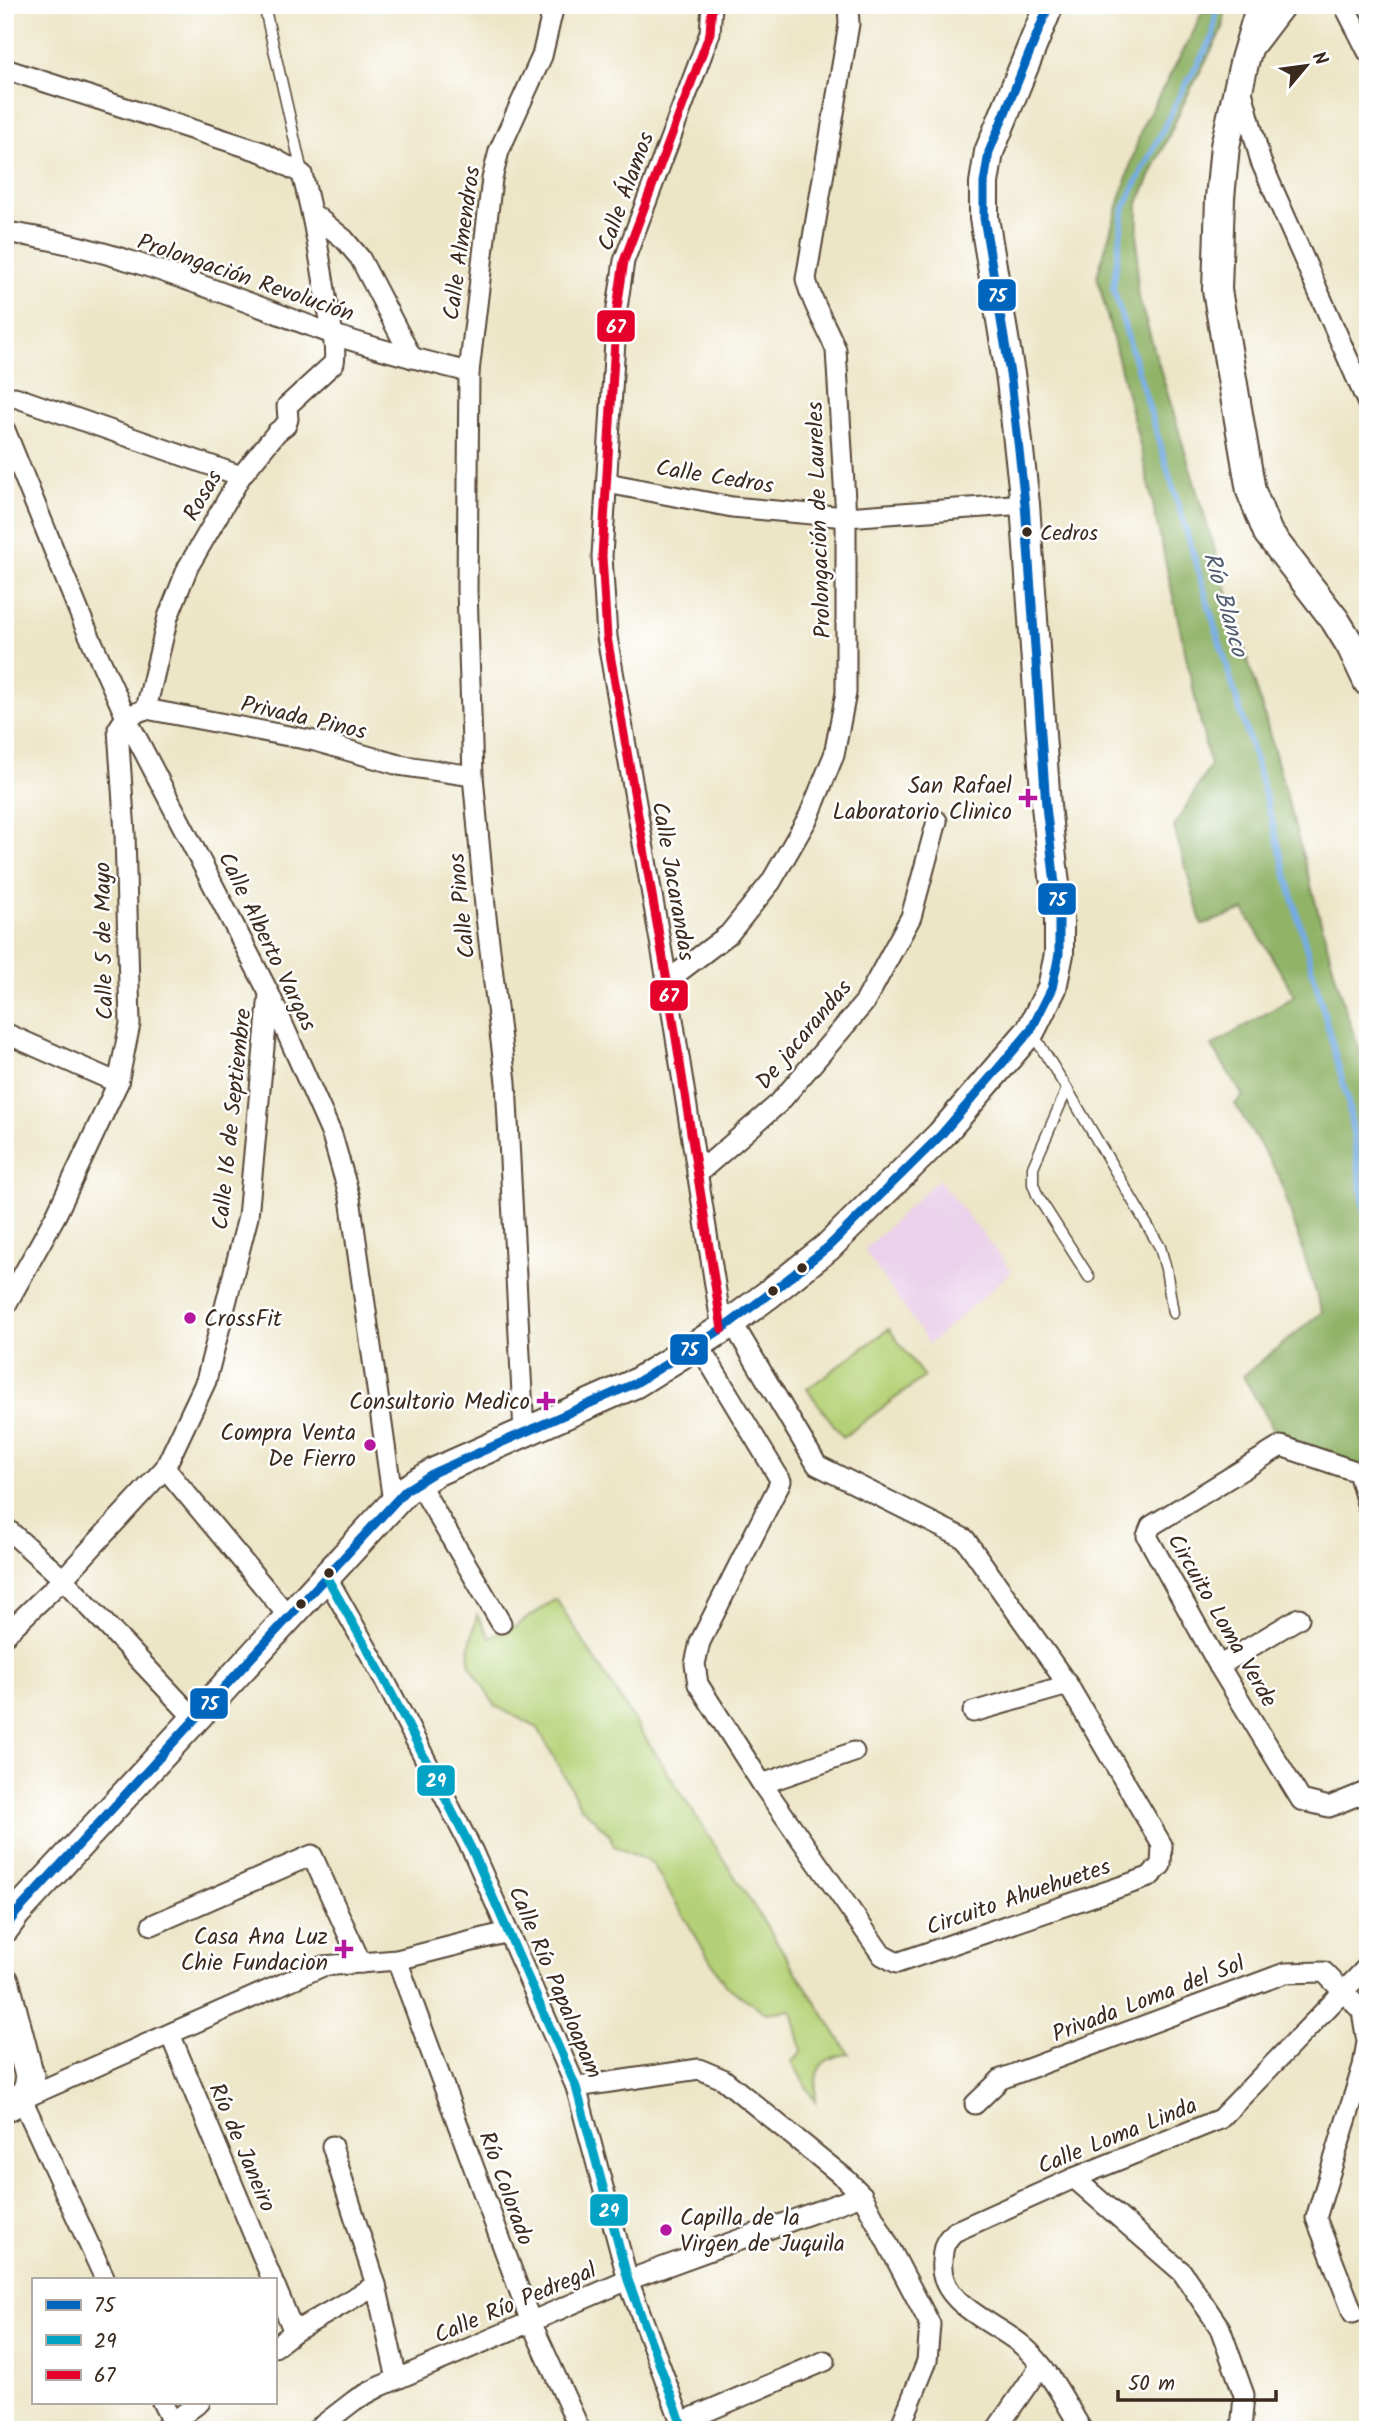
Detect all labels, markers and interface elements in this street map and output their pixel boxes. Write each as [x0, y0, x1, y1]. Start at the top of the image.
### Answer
north arrow [1272, 32, 1342, 102]
text: N [1303, 46, 1335, 71]
street label: Calle Álamos [589, 127, 665, 256]
street label: Calle Almendros [434, 164, 492, 323]
street label: Prolongación Revolución [132, 225, 359, 333]
line badge: 75 [977, 278, 1017, 312]
text: 75 [988, 282, 1008, 312]
line badge: 67 [596, 309, 636, 343]
text: 67 [606, 313, 627, 343]
street label: Prolongación de Laureles [798, 401, 842, 639]
street label: Calle Cedros [653, 451, 776, 505]
street label: Rosas [175, 463, 233, 528]
place label: Cedros [1040, 518, 1098, 551]
marker: Cedros [1020, 525, 1034, 539]
water label: Río Blanco [1191, 548, 1259, 663]
street label: Privada Pinos [237, 687, 370, 751]
place label: San Rafael Laboratorio Clinico [832, 769, 1012, 831]
marker: San Rafael Laboratorio Clinico [1018, 788, 1038, 808]
street label: Calle Jacarandas [640, 799, 704, 964]
street label: Calle Alberto Vargas [207, 846, 325, 1038]
street label: Calle Pinos [440, 851, 486, 960]
street label: Calle 5 de Mayo [86, 862, 124, 1020]
line badge: 75 [1037, 882, 1077, 916]
text: 75 [1048, 886, 1068, 916]
street label: De jacarandas [747, 972, 862, 1098]
line badge: 67 [649, 979, 689, 1012]
text: 67 [659, 982, 680, 1012]
street label: Calle 16 de Septiembre [203, 1007, 263, 1232]
unlabelled marker [795, 1261, 809, 1275]
unlabelled marker [766, 1284, 780, 1298]
place label: CrossFit [204, 1302, 283, 1338]
marker: CrossFit [182, 1310, 198, 1326]
line badge: 75 [669, 1333, 709, 1366]
text: 75 [680, 1336, 700, 1366]
place label: Consultorio Medico [349, 1385, 530, 1421]
marker: Consultorio Medico [536, 1391, 556, 1411]
place label: Compra Venta De Fierro [220, 1416, 356, 1478]
marker: Compra Venta De Fierro [362, 1437, 378, 1453]
street label: Circuito Loma Verde [1157, 1527, 1286, 1715]
unlabelled marker [322, 1566, 336, 1580]
unlabelled marker [294, 1597, 308, 1611]
line badge: 75 [189, 1687, 229, 1720]
text: 75 [200, 1690, 220, 1720]
line badge: 29 [416, 1764, 456, 1797]
text: 29 [426, 1767, 447, 1797]
street label: Circuito Ahuehuetes [922, 1849, 1116, 1946]
street label: Calle Río Papaloapam [497, 1881, 611, 2085]
place label: Casa Ana Luz Chie Fundacion [181, 1920, 328, 1982]
marker: Casa Ana Luz Chie Fundacion [334, 1939, 354, 1959]
street label: Privada Loma del Sol [1047, 1946, 1251, 2053]
street label: Río de Janeiro [198, 2078, 285, 2218]
street label: Calle Loma Linda [1033, 2088, 1203, 2185]
street label: Río Colorado [468, 2127, 542, 2251]
line badge: 29 [589, 2193, 629, 2227]
text: 29 [599, 2197, 620, 2227]
place label: Capilla de la Virgen de Juquila [680, 2201, 845, 2263]
marker: Capilla de la Virgen de Juquila [658, 2222, 674, 2238]
street label: Calle Río Pedregal [429, 2253, 603, 2354]
legend [32, 2278, 276, 2404]
text: 75 [94, 2290, 117, 2323]
text: 29 [94, 2326, 116, 2359]
scale bar [1118, 2358, 1275, 2402]
text: 67 [94, 2360, 117, 2393]
text: 50 m [1128, 2368, 1175, 2401]

